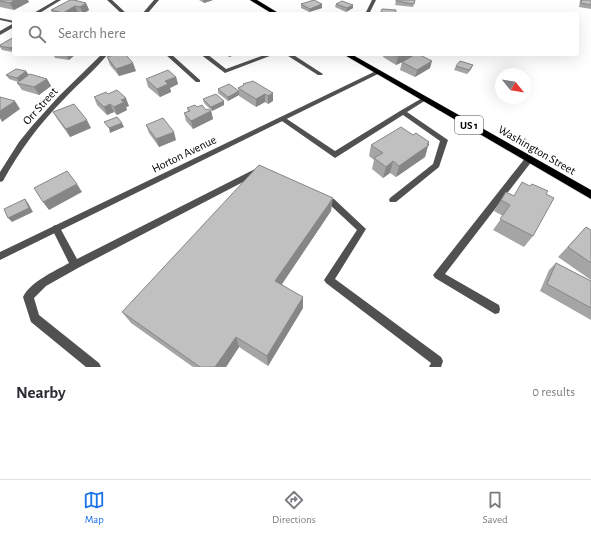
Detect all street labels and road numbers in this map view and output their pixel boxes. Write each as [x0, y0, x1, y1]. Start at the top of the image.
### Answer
street label: Orr Street [20, 85, 60, 127]
road number: US 1 [455, 116, 483, 134]
street label: Washington Street [496, 123, 578, 177]
street label: Horton Avenue [150, 133, 218, 175]

